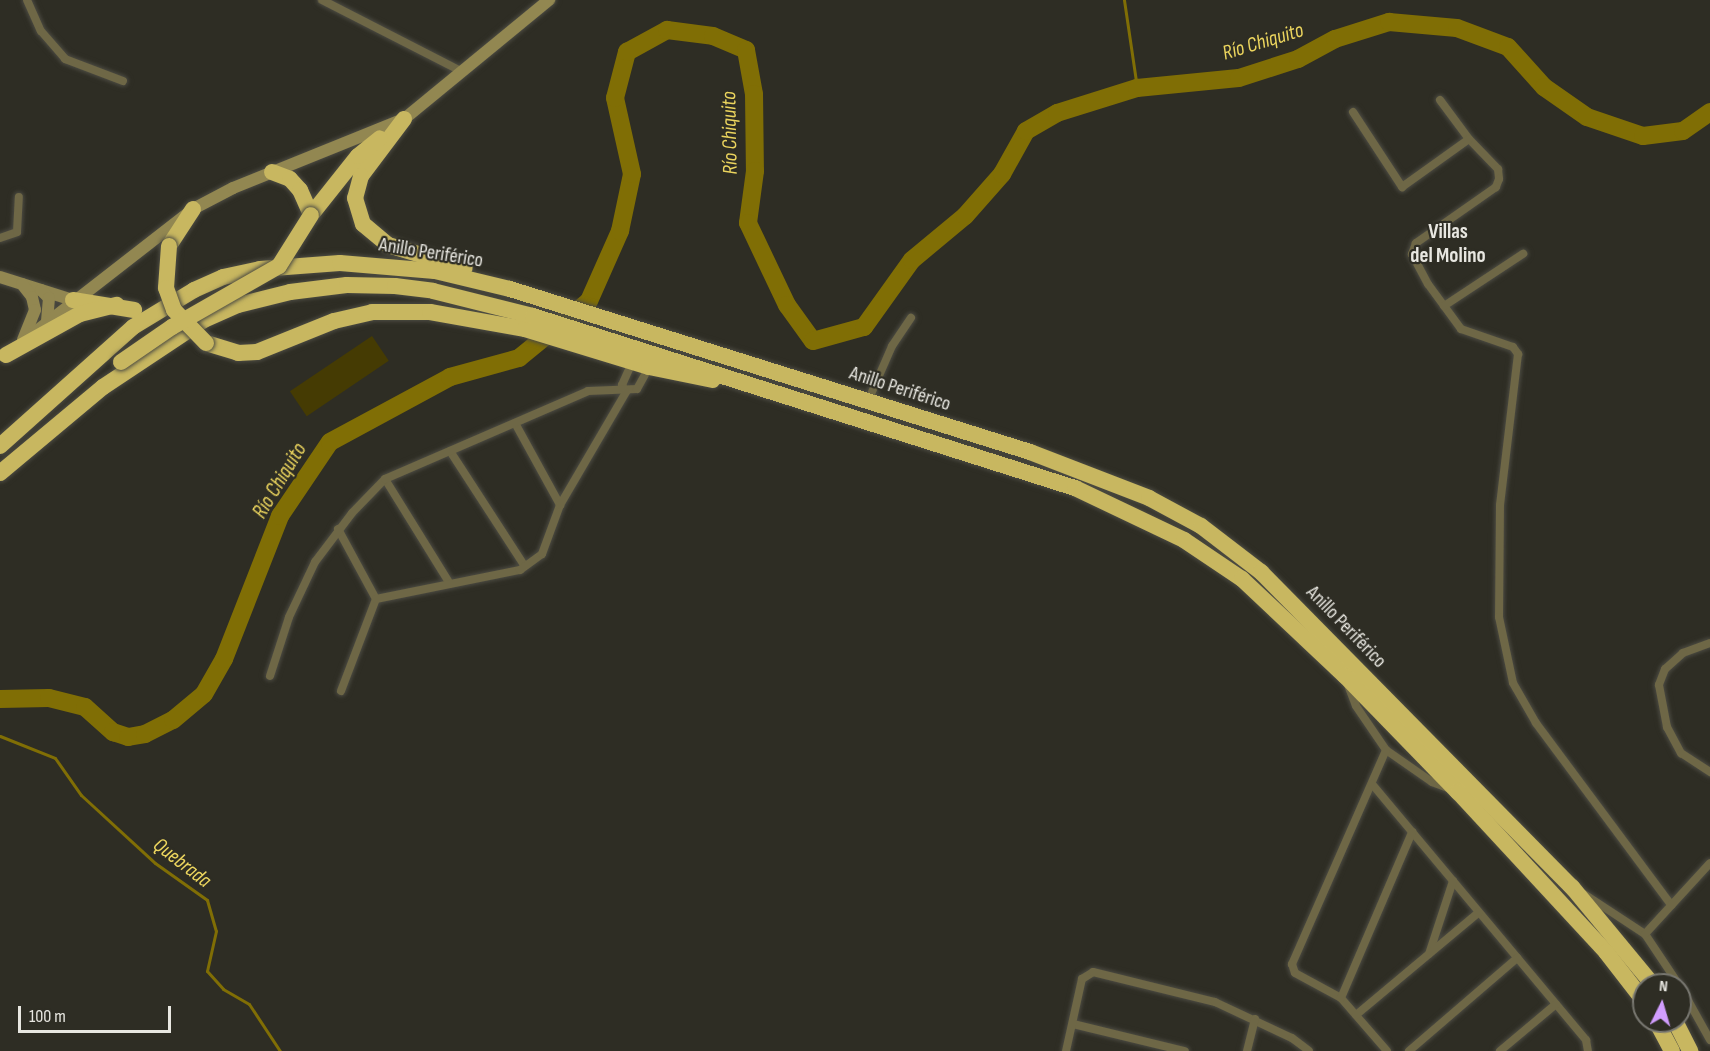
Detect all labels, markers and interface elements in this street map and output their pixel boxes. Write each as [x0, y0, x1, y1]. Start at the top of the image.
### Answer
water label: Río Chiquito [1219, 18, 1307, 66]
water label: Río Chiquito [717, 91, 743, 175]
district label: Villas del Molino [1410, 219, 1486, 269]
street label: Anillo Periférico [377, 233, 485, 273]
street label: Anillo Periférico [846, 361, 954, 417]
water label: Río Chiquito [248, 439, 312, 523]
street label: Anillo Periférico [1301, 581, 1391, 673]
water label: Quebrada [148, 833, 216, 893]
north arrow [1632, 973, 1692, 1033]
text: N [1658, 977, 1669, 996]
scale bar [21, 994, 174, 1032]
text: 100 m [29, 1006, 66, 1027]

